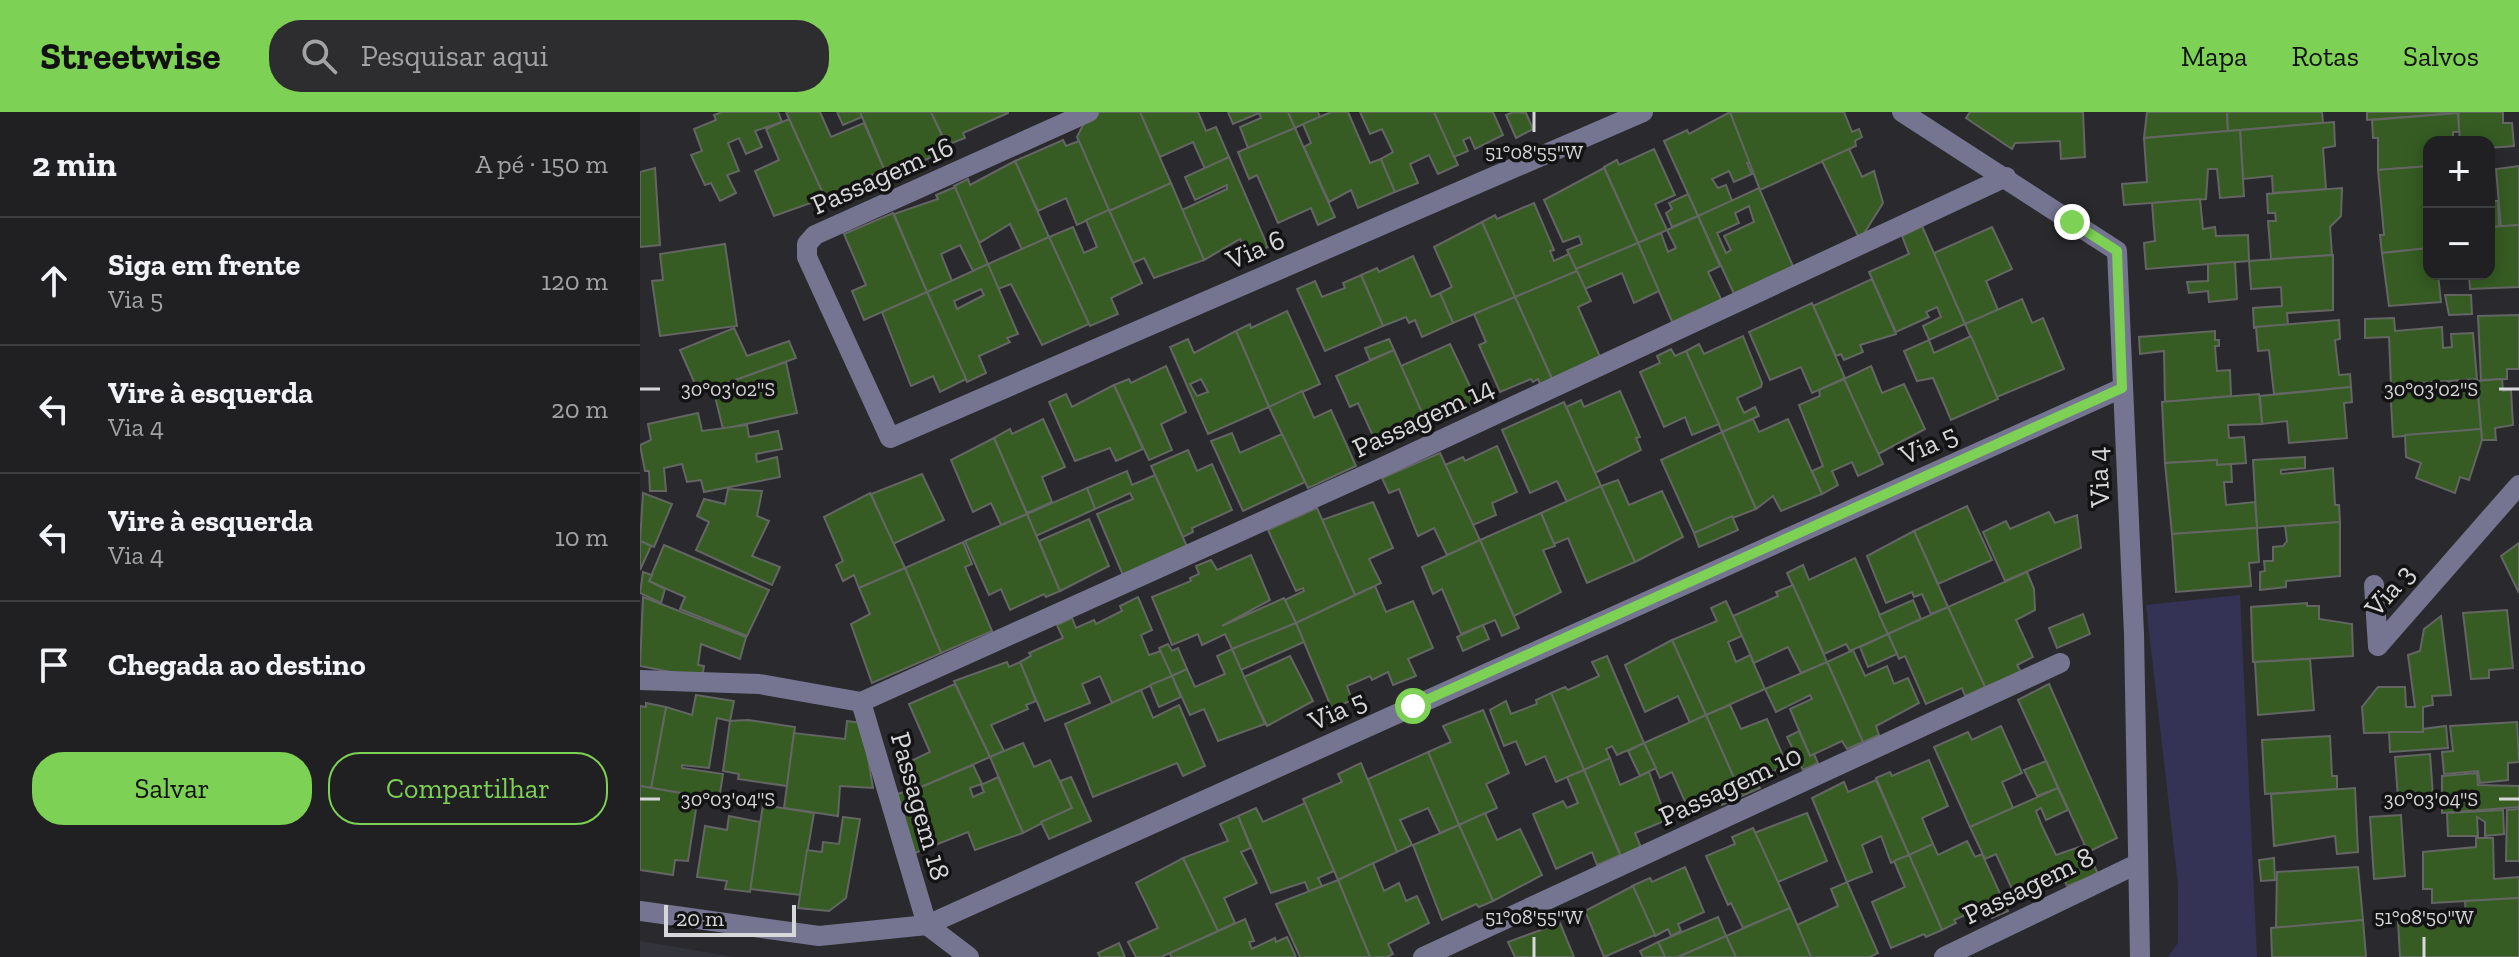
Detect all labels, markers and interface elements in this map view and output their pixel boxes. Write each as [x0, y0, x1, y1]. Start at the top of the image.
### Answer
search box [269, 20, 829, 92]
text: Streetwise [40, 33, 221, 79]
icon: search [297, 34, 341, 78]
text: Pesquisar aqui [361, 38, 548, 74]
text: Mapa [2181, 40, 2248, 73]
text: Rotas [2292, 40, 2359, 73]
text: Salvos [2403, 40, 2479, 73]
street label: Passagem 16 [806, 129, 958, 221]
map controls [2423, 136, 2495, 280]
button: + [2423, 136, 2495, 208]
text: 51°08'55"W [1485, 140, 1583, 164]
text: 2 min [32, 144, 117, 185]
text: A pé · 150 m [475, 148, 608, 180]
route end [2054, 204, 2090, 240]
button: − [2423, 208, 2495, 280]
street label: Via 6 [1220, 223, 1289, 277]
text: Siga em frente [108, 247, 300, 283]
icon: ahead [32, 259, 76, 303]
text: 120 m [541, 265, 608, 297]
text: Via 5 [108, 283, 163, 315]
street label: Passagem 14 [1347, 370, 1499, 465]
text: Vire à esquerda [108, 375, 313, 411]
text: 30°03'02"S [681, 377, 775, 401]
text: 30°03'02"S [2384, 377, 2478, 401]
icon: left [32, 387, 76, 431]
text: 20 m [551, 393, 608, 425]
text: Via 4 [108, 411, 164, 443]
street label: Via 5 [1893, 417, 1962, 472]
street label: Via 4 [2080, 446, 2117, 509]
text: Vire à esquerda [108, 503, 313, 539]
icon: left [32, 515, 76, 559]
text: 10 m [555, 521, 608, 553]
text: Via 4 [108, 539, 164, 571]
street label: Via 3 [2357, 557, 2421, 624]
icon: arrive [32, 643, 76, 687]
text: Chegada ao destino [108, 647, 366, 683]
street label: Via 5 [1302, 683, 1371, 738]
route start [1395, 688, 1431, 724]
street label: Passagem 18 [884, 728, 957, 884]
street label: Passagem 10 [1654, 738, 1807, 833]
button: Salvar [32, 752, 312, 825]
button: Compartilhar [328, 752, 608, 825]
text: 30°03'04"S [681, 787, 775, 811]
text: 30°03'04"S [2384, 787, 2478, 811]
street label: Passagem 8 [1957, 840, 2099, 931]
scale bar [664, 901, 796, 937]
text: 20 m [676, 905, 724, 932]
text: 51°08'55"W [1485, 905, 1583, 929]
text: 51°08'50"W [2374, 905, 2474, 929]

